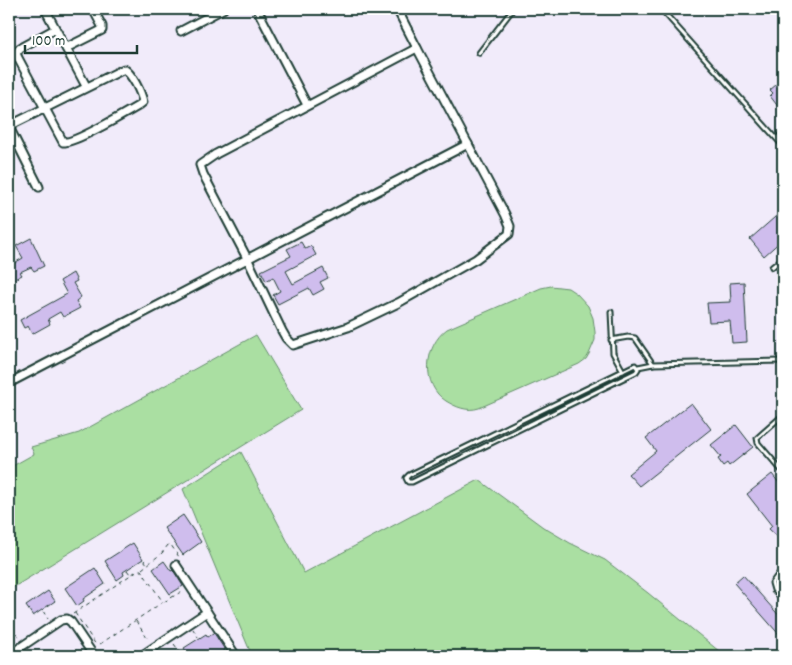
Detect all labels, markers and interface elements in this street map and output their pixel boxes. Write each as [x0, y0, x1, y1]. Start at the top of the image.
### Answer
scale bar [25, 22, 138, 54]
text: 100 m [32, 31, 65, 53]

